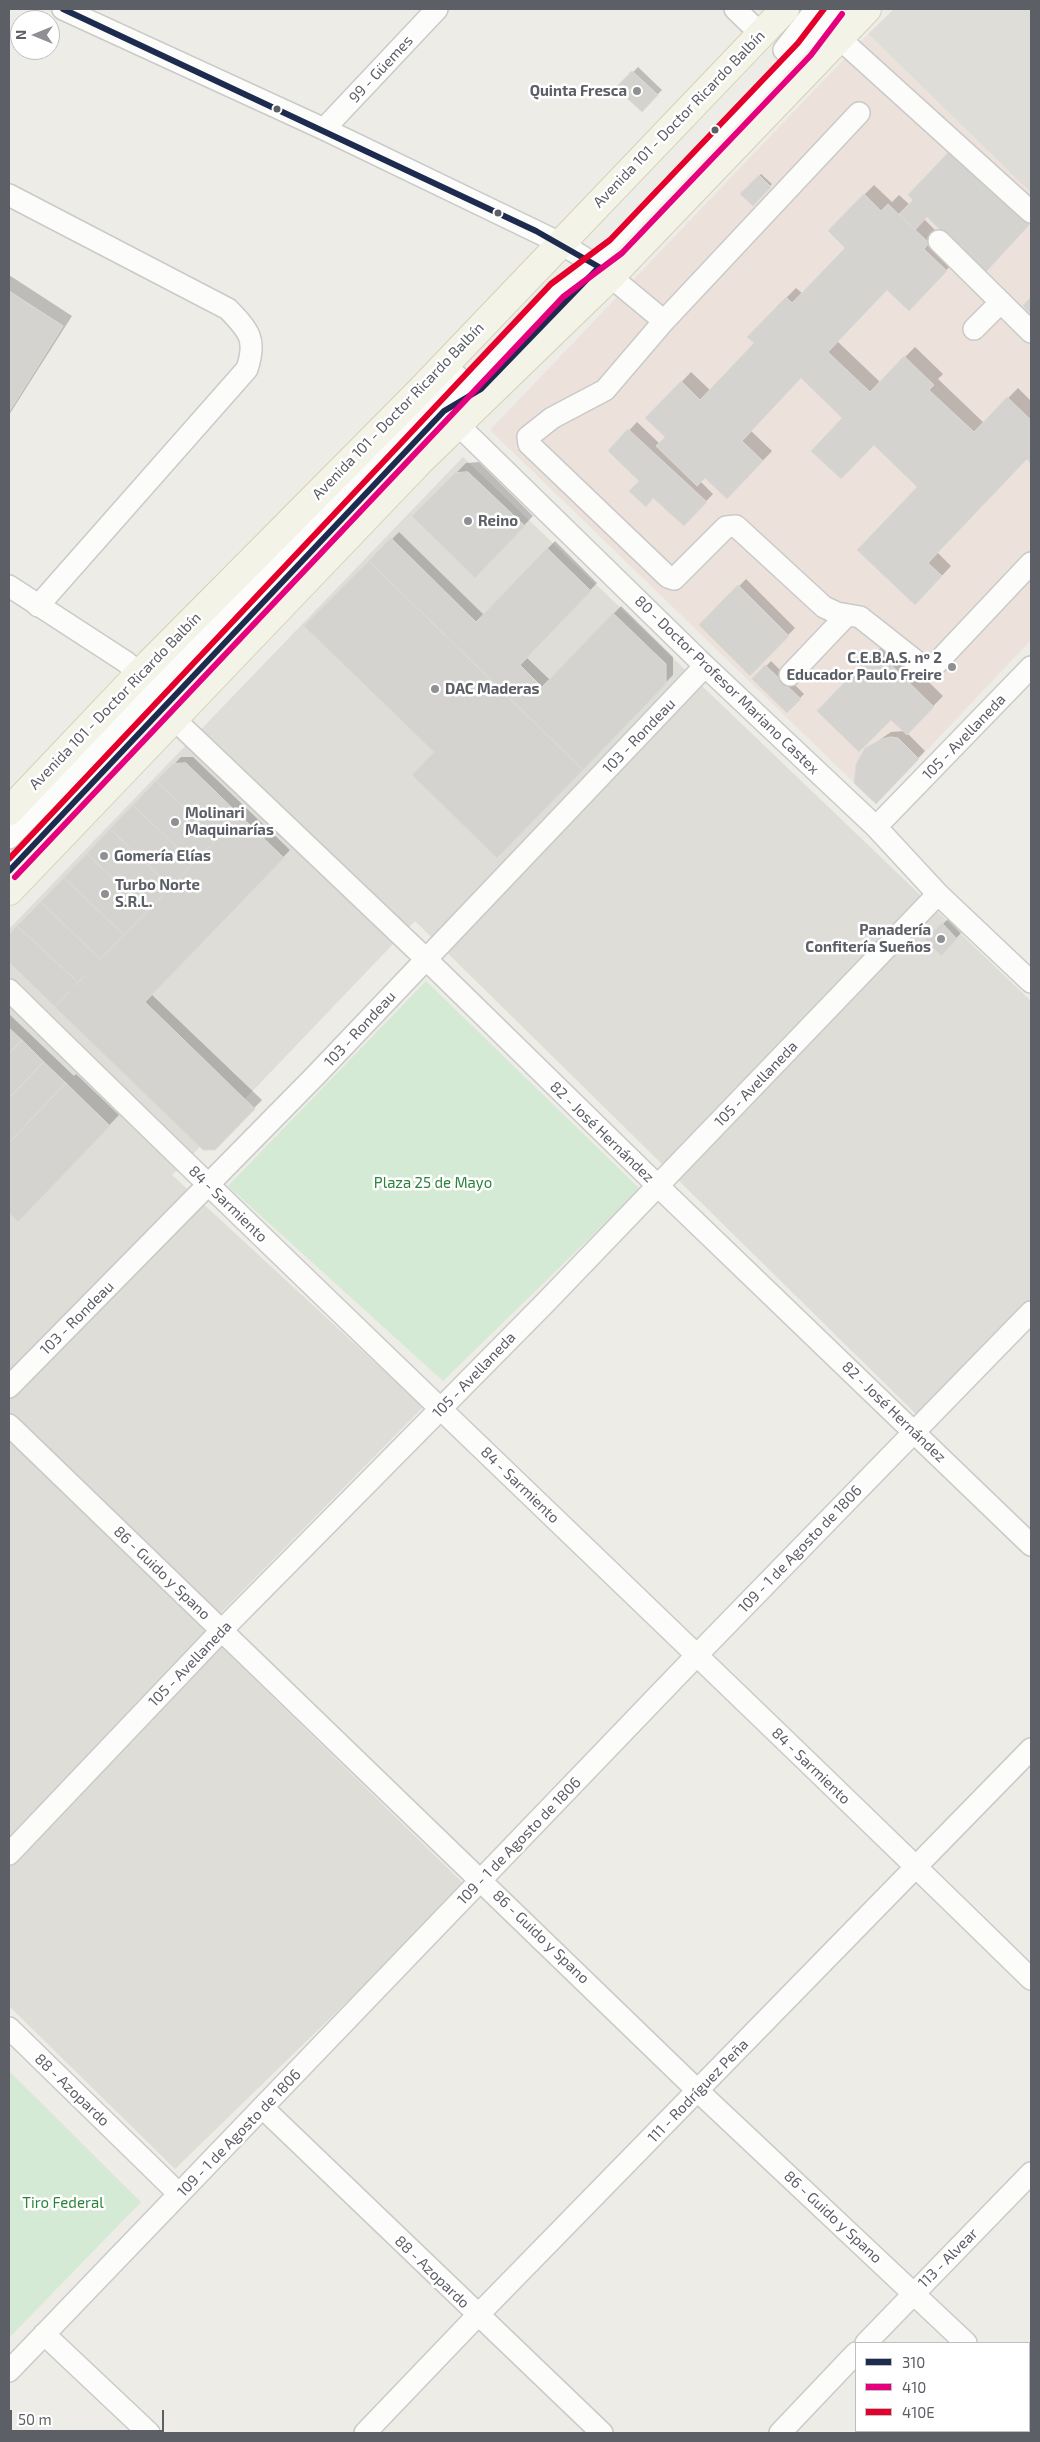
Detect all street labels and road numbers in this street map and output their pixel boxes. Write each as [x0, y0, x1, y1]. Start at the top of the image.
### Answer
street label: Avenida 101 - Doctor Ricardo Balbín [589, 27, 769, 211]
street label: 99 - Güemes [345, 32, 417, 106]
street label: Avenida 101 - Doctor Ricardo Balbín [308, 319, 488, 503]
street label: 80 - Doctor Profesor Mariano Castex [631, 592, 823, 778]
street label: Avenida 101 - Doctor Ricardo Balbín [25, 609, 205, 793]
street label: 105 - Avellaneda [919, 690, 1009, 784]
street label: 103 - Rondeau [599, 695, 679, 777]
street label: 103 - Rondeau [320, 988, 400, 1070]
street label: 105 - Avellaneda [711, 1037, 801, 1131]
street label: 82 - José Hernández [546, 1078, 658, 1186]
street label: 84 - Sarmiento [185, 1162, 271, 1246]
street label: 103 - Rondeau [36, 1277, 118, 1359]
street label: 105 - Avellaneda [429, 1328, 519, 1422]
street label: 82 - José Hernández [838, 1358, 950, 1466]
street label: 84 - Sarmiento [477, 1443, 563, 1527]
street label: 109 - 1 de Agosto de 1806 [734, 1481, 866, 1617]
street label: 86 - Guido y Spano [110, 1522, 214, 1624]
street label: 105 - Avellaneda [145, 1617, 235, 1711]
street label: 84 - Sarmiento [768, 1724, 854, 1808]
street label: 109 - 1 de Agosto de 1806 [453, 1773, 585, 1909]
street label: 86 - Guido y Spano [489, 1886, 593, 1988]
street label: 111 - Rodríguez Peña [644, 2035, 752, 2147]
street label: 88 - Azopardo [31, 2050, 113, 2130]
street label: 109 - 1 de Agosto de 1806 [173, 2065, 305, 2201]
street label: 86 - Guido y Spano [780, 2167, 886, 2267]
street label: 113 - Alvear [914, 2224, 982, 2292]
street label: 88 - Azopardo [391, 2232, 473, 2312]

